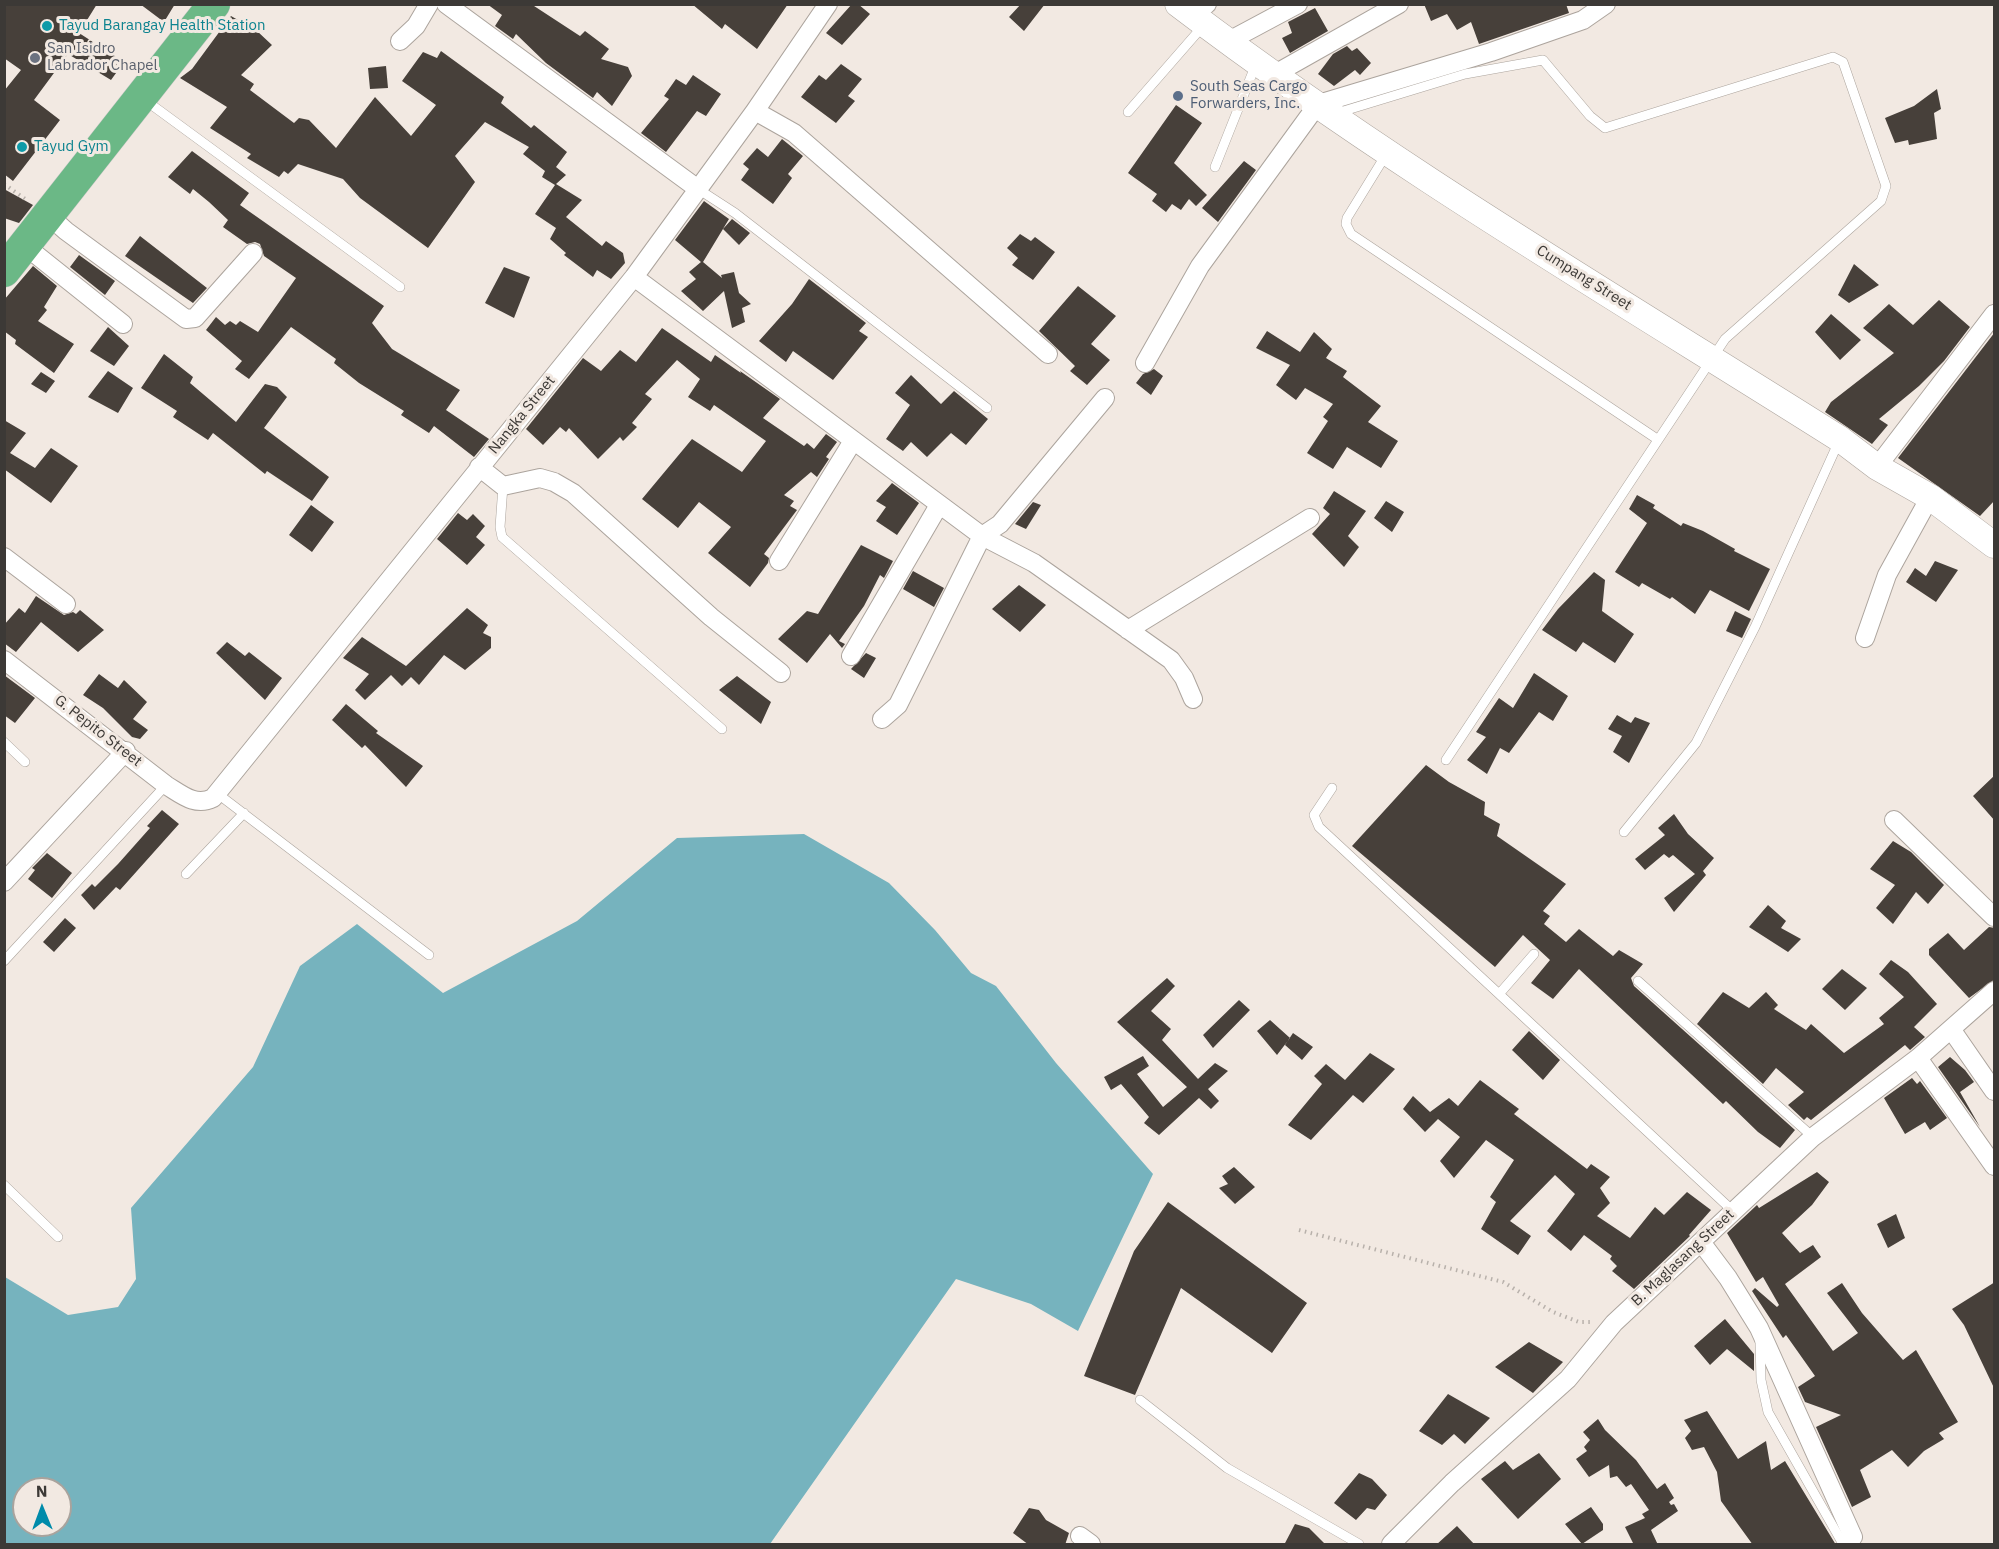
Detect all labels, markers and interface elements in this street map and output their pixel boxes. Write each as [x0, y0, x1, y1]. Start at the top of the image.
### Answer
place label: Tayud Barangay Health Station [59, 17, 265, 35]
marker: Tayud Barangay Health Station [40, 19, 54, 33]
place label: San Isidro Labrador Chapel [47, 40, 158, 75]
marker: San Isidro Labrador Chapel [28, 51, 42, 65]
place label: South Seas Cargo Forwarders, Inc. [1190, 78, 1307, 113]
marker: South Seas Cargo Forwarders, Inc. [1171, 89, 1185, 103]
place label: Tayud Gym [34, 138, 109, 156]
marker: Tayud Gym [15, 140, 29, 154]
street label: Cumpang Street [1533, 242, 1635, 314]
street label: Nangka Street [485, 372, 559, 458]
street label: G. Pepito Street [51, 691, 145, 771]
street label: B. Maglasang Street [1628, 1206, 1738, 1310]
north arrow [12, 1477, 72, 1537]
text: N [36, 1481, 48, 1501]

